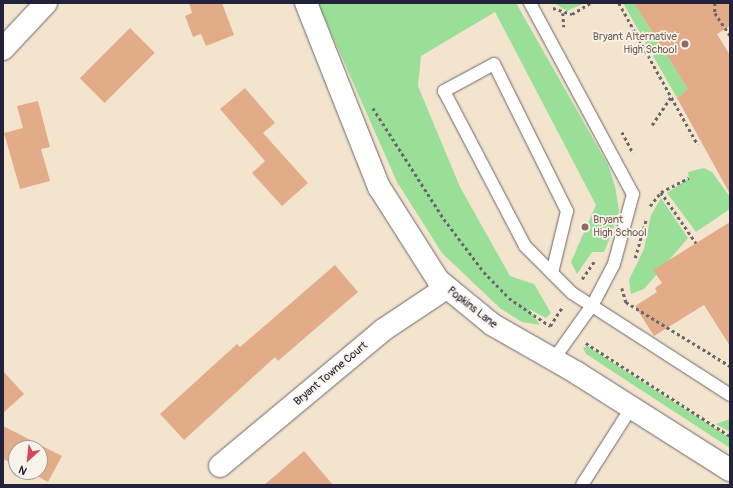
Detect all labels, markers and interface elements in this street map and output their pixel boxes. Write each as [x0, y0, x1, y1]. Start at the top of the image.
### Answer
place label: Bryant Alternative High School [593, 31, 677, 57]
marker: Bryant Alternative High School [680, 39, 690, 49]
place label: Bryant High School [593, 214, 647, 240]
marker: Bryant High School [580, 222, 590, 232]
street label: Popkins Lane [444, 284, 500, 332]
street label: Bryant Towne Court [292, 339, 370, 409]
north arrow [8, 440, 48, 480]
text: N [17, 463, 29, 478]

